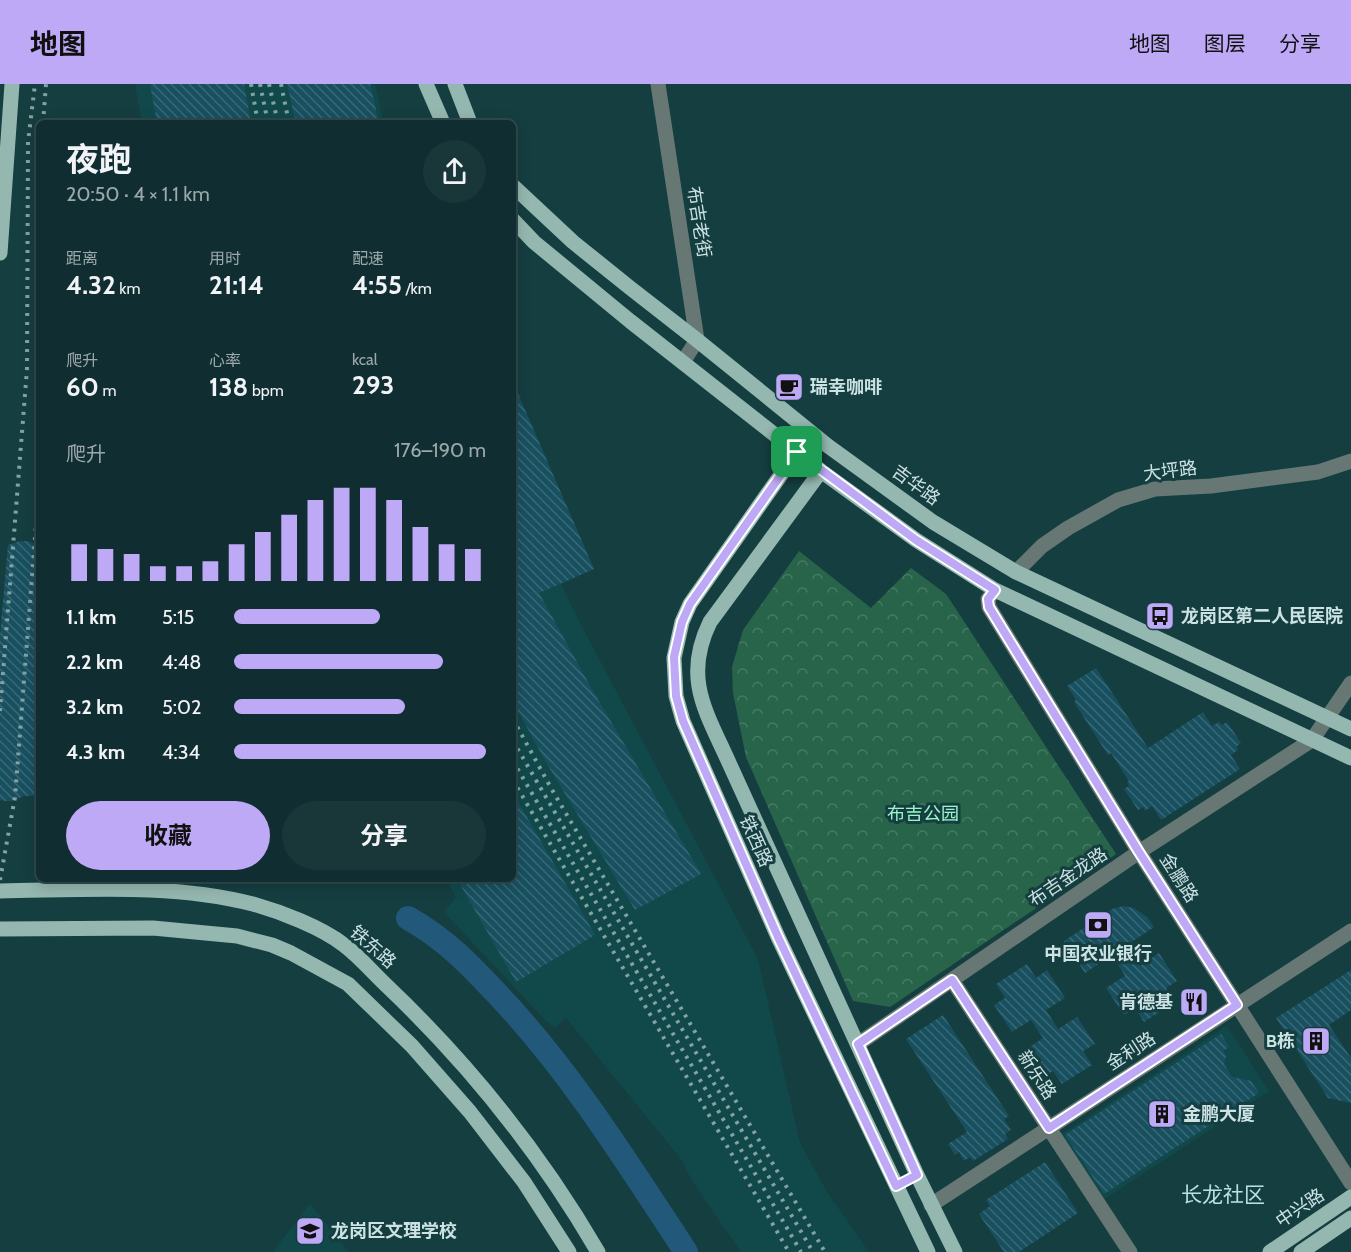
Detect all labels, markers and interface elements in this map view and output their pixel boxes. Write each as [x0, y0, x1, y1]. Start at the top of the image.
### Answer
text: 地图 [30, 27, 86, 61]
text: 地图 [1129, 31, 1171, 56]
text: 图层 [1204, 31, 1246, 56]
text: 分享 [1279, 31, 1321, 56]
text: 夜跑 [66, 139, 132, 179]
button: share [423, 140, 486, 203]
text: 20:50 · 4 × 1.1 km [66, 182, 210, 206]
street label: 布吉老街 [683, 185, 715, 259]
text: 距离 [66, 249, 98, 268]
text: 用时 [209, 249, 241, 268]
text: 配速 [352, 249, 384, 268]
text: 4.32 [66, 269, 116, 301]
text: 21:14 [209, 269, 264, 301]
text: 4:55 [352, 269, 402, 301]
text: km [116, 279, 141, 298]
text: /km [402, 279, 432, 298]
text: kcal [352, 350, 378, 369]
text: 爬升 [66, 351, 98, 370]
text: 心率 [209, 351, 241, 370]
text: 293 [352, 369, 394, 401]
text: 60 [66, 371, 99, 403]
text: 138 [209, 371, 248, 403]
cafe icon: 瑞幸咖啡 [773, 371, 805, 403]
place label: 瑞幸咖啡 [810, 376, 882, 398]
text: m [99, 381, 117, 400]
text: bpm [248, 381, 284, 400]
pin [771, 426, 822, 477]
icon: arrive [780, 435, 813, 468]
text: 176–190 m [394, 438, 486, 462]
text: 爬升 [66, 442, 106, 466]
street label: 大坪路 [1142, 457, 1198, 485]
street label: 吉华路 [888, 460, 944, 510]
bus stop icon: 龙岗区第二人民医院 [1144, 600, 1176, 632]
text: 1.1 km [66, 605, 116, 629]
text: 5:15 [162, 605, 194, 629]
place label: 龙岗区第二人民医院 [1181, 605, 1343, 627]
text: 2.2 km [66, 650, 123, 674]
text: 4:48 [162, 650, 201, 674]
text: 3.2 km [66, 695, 123, 719]
text: 5:02 [162, 695, 201, 719]
text: 4.3 km [66, 740, 125, 764]
text: 4:34 [162, 740, 200, 764]
button: 收藏 [66, 801, 270, 870]
button: 分享 [282, 801, 486, 870]
park label: 布吉公园 [887, 803, 959, 825]
street label: 铁西路 [735, 812, 777, 870]
street label: 布吉金龙路 [1025, 843, 1111, 911]
street label: 金鹏路 [1155, 849, 1203, 907]
bank icon: 中国农业银行 [1082, 909, 1114, 941]
street label: 铁东路 [345, 921, 401, 973]
place label: 中国农业银行 [1044, 943, 1152, 965]
restaurant icon: 肯德基 [1178, 986, 1210, 1018]
place label: 肯德基 [1119, 991, 1173, 1013]
building icon: B栋 [1300, 1025, 1332, 1057]
street label: 金利路 [1102, 1027, 1160, 1075]
place label: B栋 [1266, 1030, 1295, 1052]
street label: 新乐路 [1013, 1046, 1061, 1104]
building icon: 金鹏大厦 [1146, 1098, 1178, 1130]
place label: 金鹏大厦 [1183, 1103, 1255, 1125]
district label: 长龙社区 [1181, 1182, 1265, 1207]
street label: 中兴路 [1271, 1184, 1329, 1232]
school or university icon: 龙岗区文理学校 [294, 1215, 326, 1247]
place label: 龙岗区文理学校 [331, 1220, 457, 1242]

